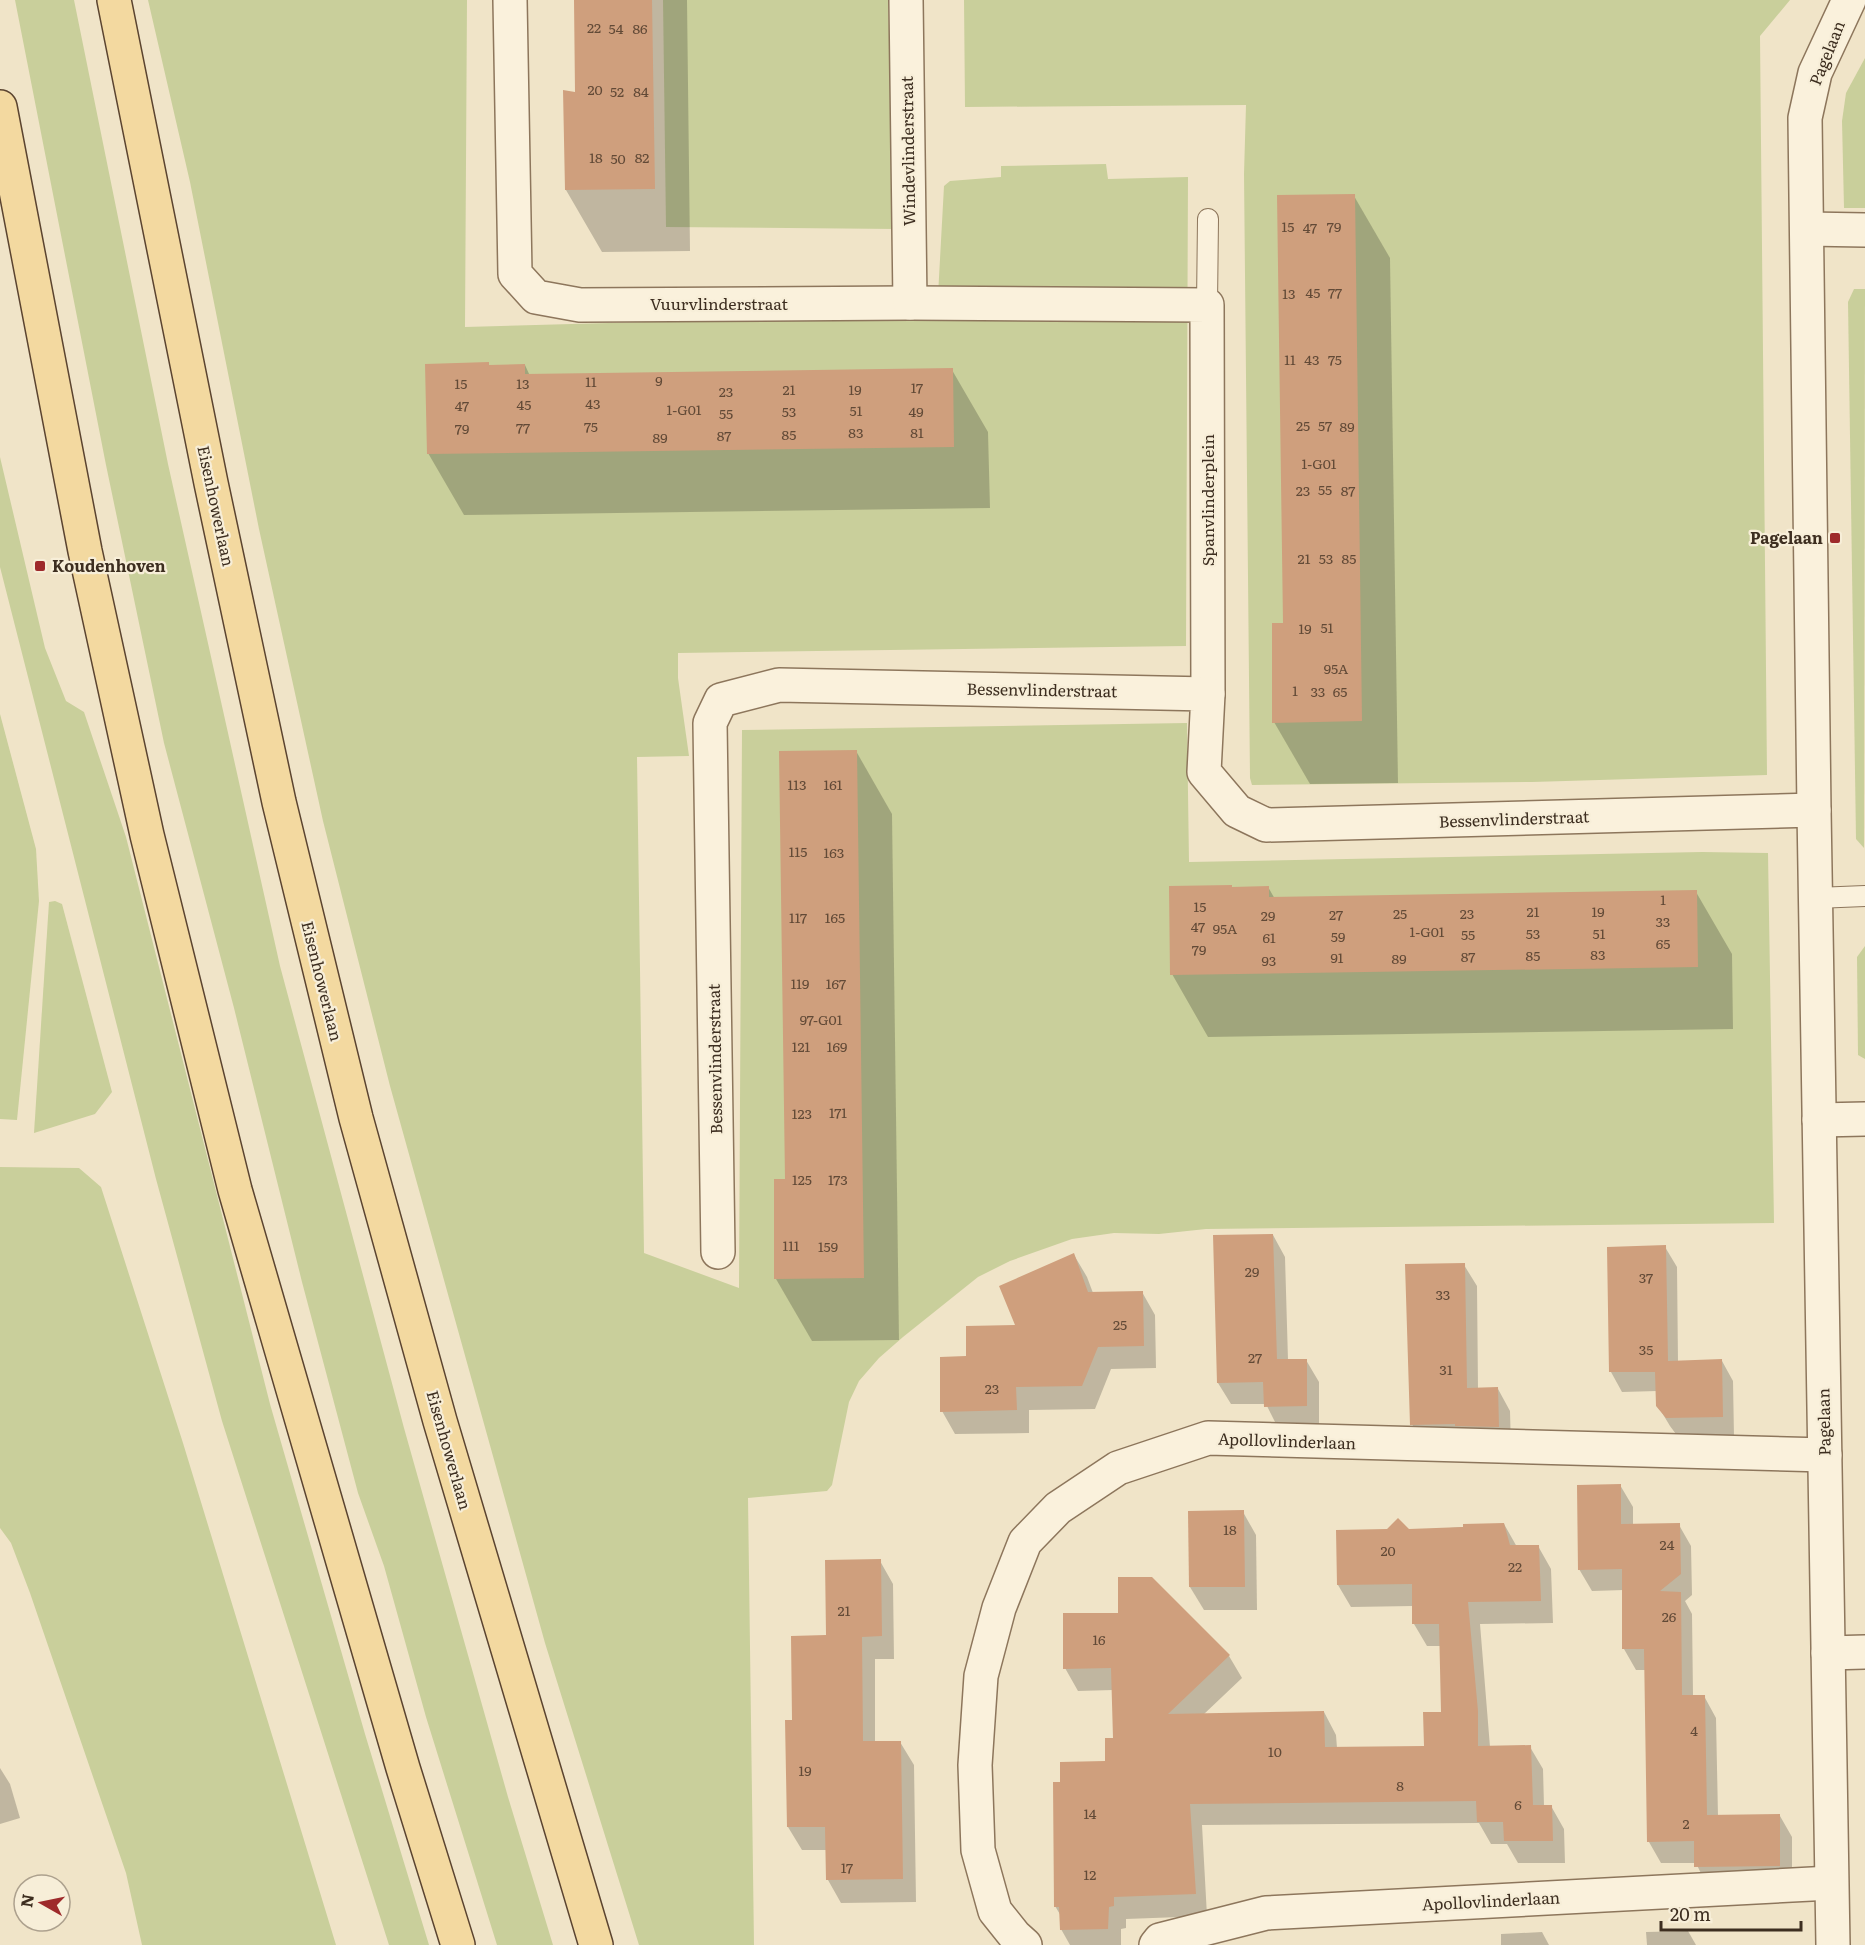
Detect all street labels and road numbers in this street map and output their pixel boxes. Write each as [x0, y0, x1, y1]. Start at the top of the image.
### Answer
street label: Pagelaan [1802, 16, 1850, 89]
street label: Windevlinderstraat [894, 75, 920, 226]
street label: Vuurvlinderstraat [650, 291, 788, 315]
street label: Spanvlinderplein [1195, 433, 1219, 566]
street label: Eisenhowerlaan [192, 443, 242, 569]
street label: Bessenvlinderstraat [966, 676, 1118, 702]
street label: Bessenvlinderstraat [1438, 803, 1590, 833]
street label: Eisenhowerlaan [296, 918, 350, 1044]
street label: Bessenvlinderstraat [701, 983, 727, 1135]
street label: Eisenhowerlaan [421, 1387, 479, 1513]
street label: Pagelaan [1810, 1387, 1836, 1456]
street label: Apollovlinderlaan [1217, 1426, 1357, 1454]
street label: Apollovlinderlaan [1421, 1884, 1561, 1916]

